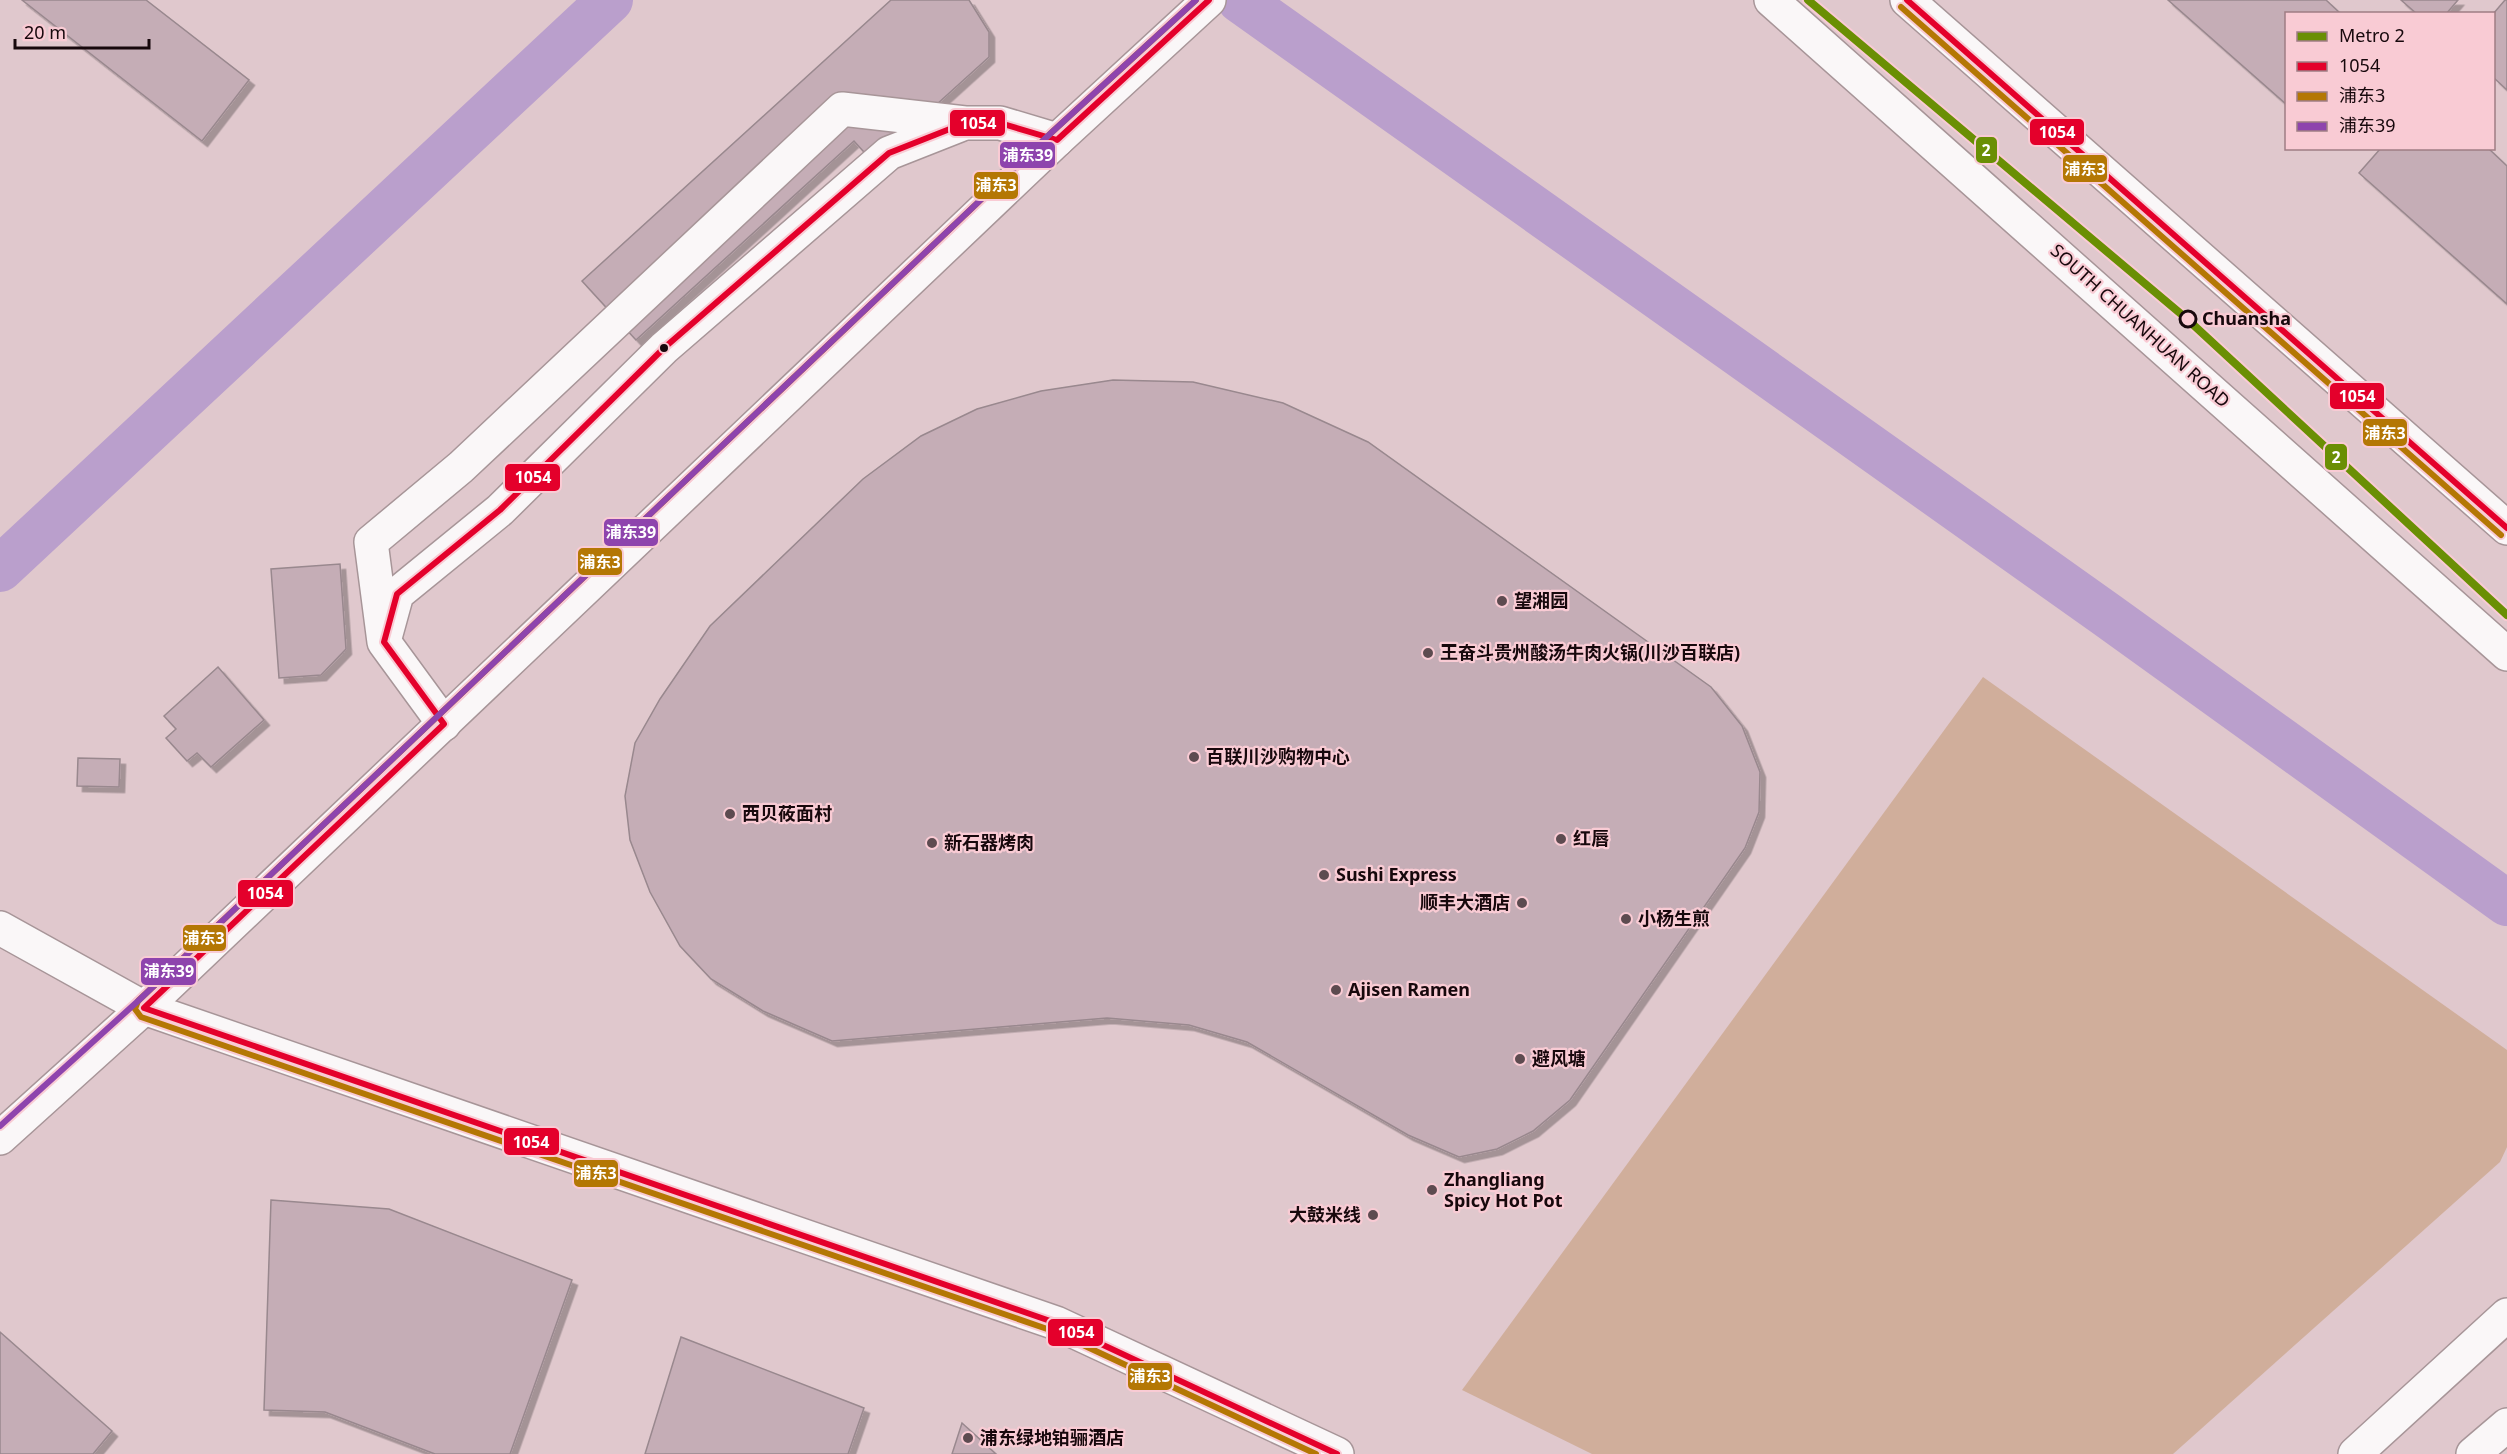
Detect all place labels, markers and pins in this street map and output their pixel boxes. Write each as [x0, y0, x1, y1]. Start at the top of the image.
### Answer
place label: Chuansha [2202, 306, 2291, 330]
marker: Chuansha [2179, 310, 2197, 328]
unlabelled marker [658, 342, 670, 354]
place label: 望湘园 [1514, 588, 1568, 612]
marker: 望湘园 [1495, 594, 1509, 608]
place label: 王奋斗贵州酸汤牛肉火锅(川沙百联店) [1440, 640, 1740, 664]
marker: 王奋斗贵州酸汤牛肉火锅(川沙百联店) [1421, 646, 1435, 660]
place label: 百联川沙购物中心 [1206, 744, 1350, 768]
marker: 百联川沙购物中心 [1187, 750, 1201, 764]
place label: 西贝莜面村 [742, 801, 832, 825]
marker: 西贝莜面村 [723, 807, 737, 821]
place label: 红唇 [1573, 826, 1609, 850]
place label: 新石器烤肉 [944, 830, 1034, 854]
marker: 红唇 [1554, 832, 1568, 846]
marker: 新石器烤肉 [925, 836, 939, 850]
place label: Sushi Express [1336, 862, 1457, 886]
marker: Sushi Express [1317, 868, 1331, 882]
place label: 顺丰大酒店 [1420, 890, 1510, 914]
marker: 顺丰大酒店 [1515, 896, 1529, 910]
place label: 小杨生煎 [1638, 906, 1710, 930]
marker: 小杨生煎 [1619, 912, 1633, 926]
place label: Ajisen Ramen [1348, 977, 1470, 1001]
marker: Ajisen Ramen [1329, 983, 1343, 997]
place label: 避风塘 [1532, 1046, 1586, 1070]
marker: 避风塘 [1513, 1052, 1527, 1066]
place label: Zhangliang Spicy Hot Pot [1444, 1167, 1563, 1212]
marker: Zhangliang Spicy Hot Pot [1425, 1183, 1439, 1197]
place label: 大鼓米线 [1289, 1202, 1361, 1226]
marker: 大鼓米线 [1366, 1208, 1380, 1222]
place label: 浦东绿地铂骊酒店 [980, 1425, 1124, 1449]
marker: 浦东绿地铂骊酒店 [961, 1431, 975, 1445]

